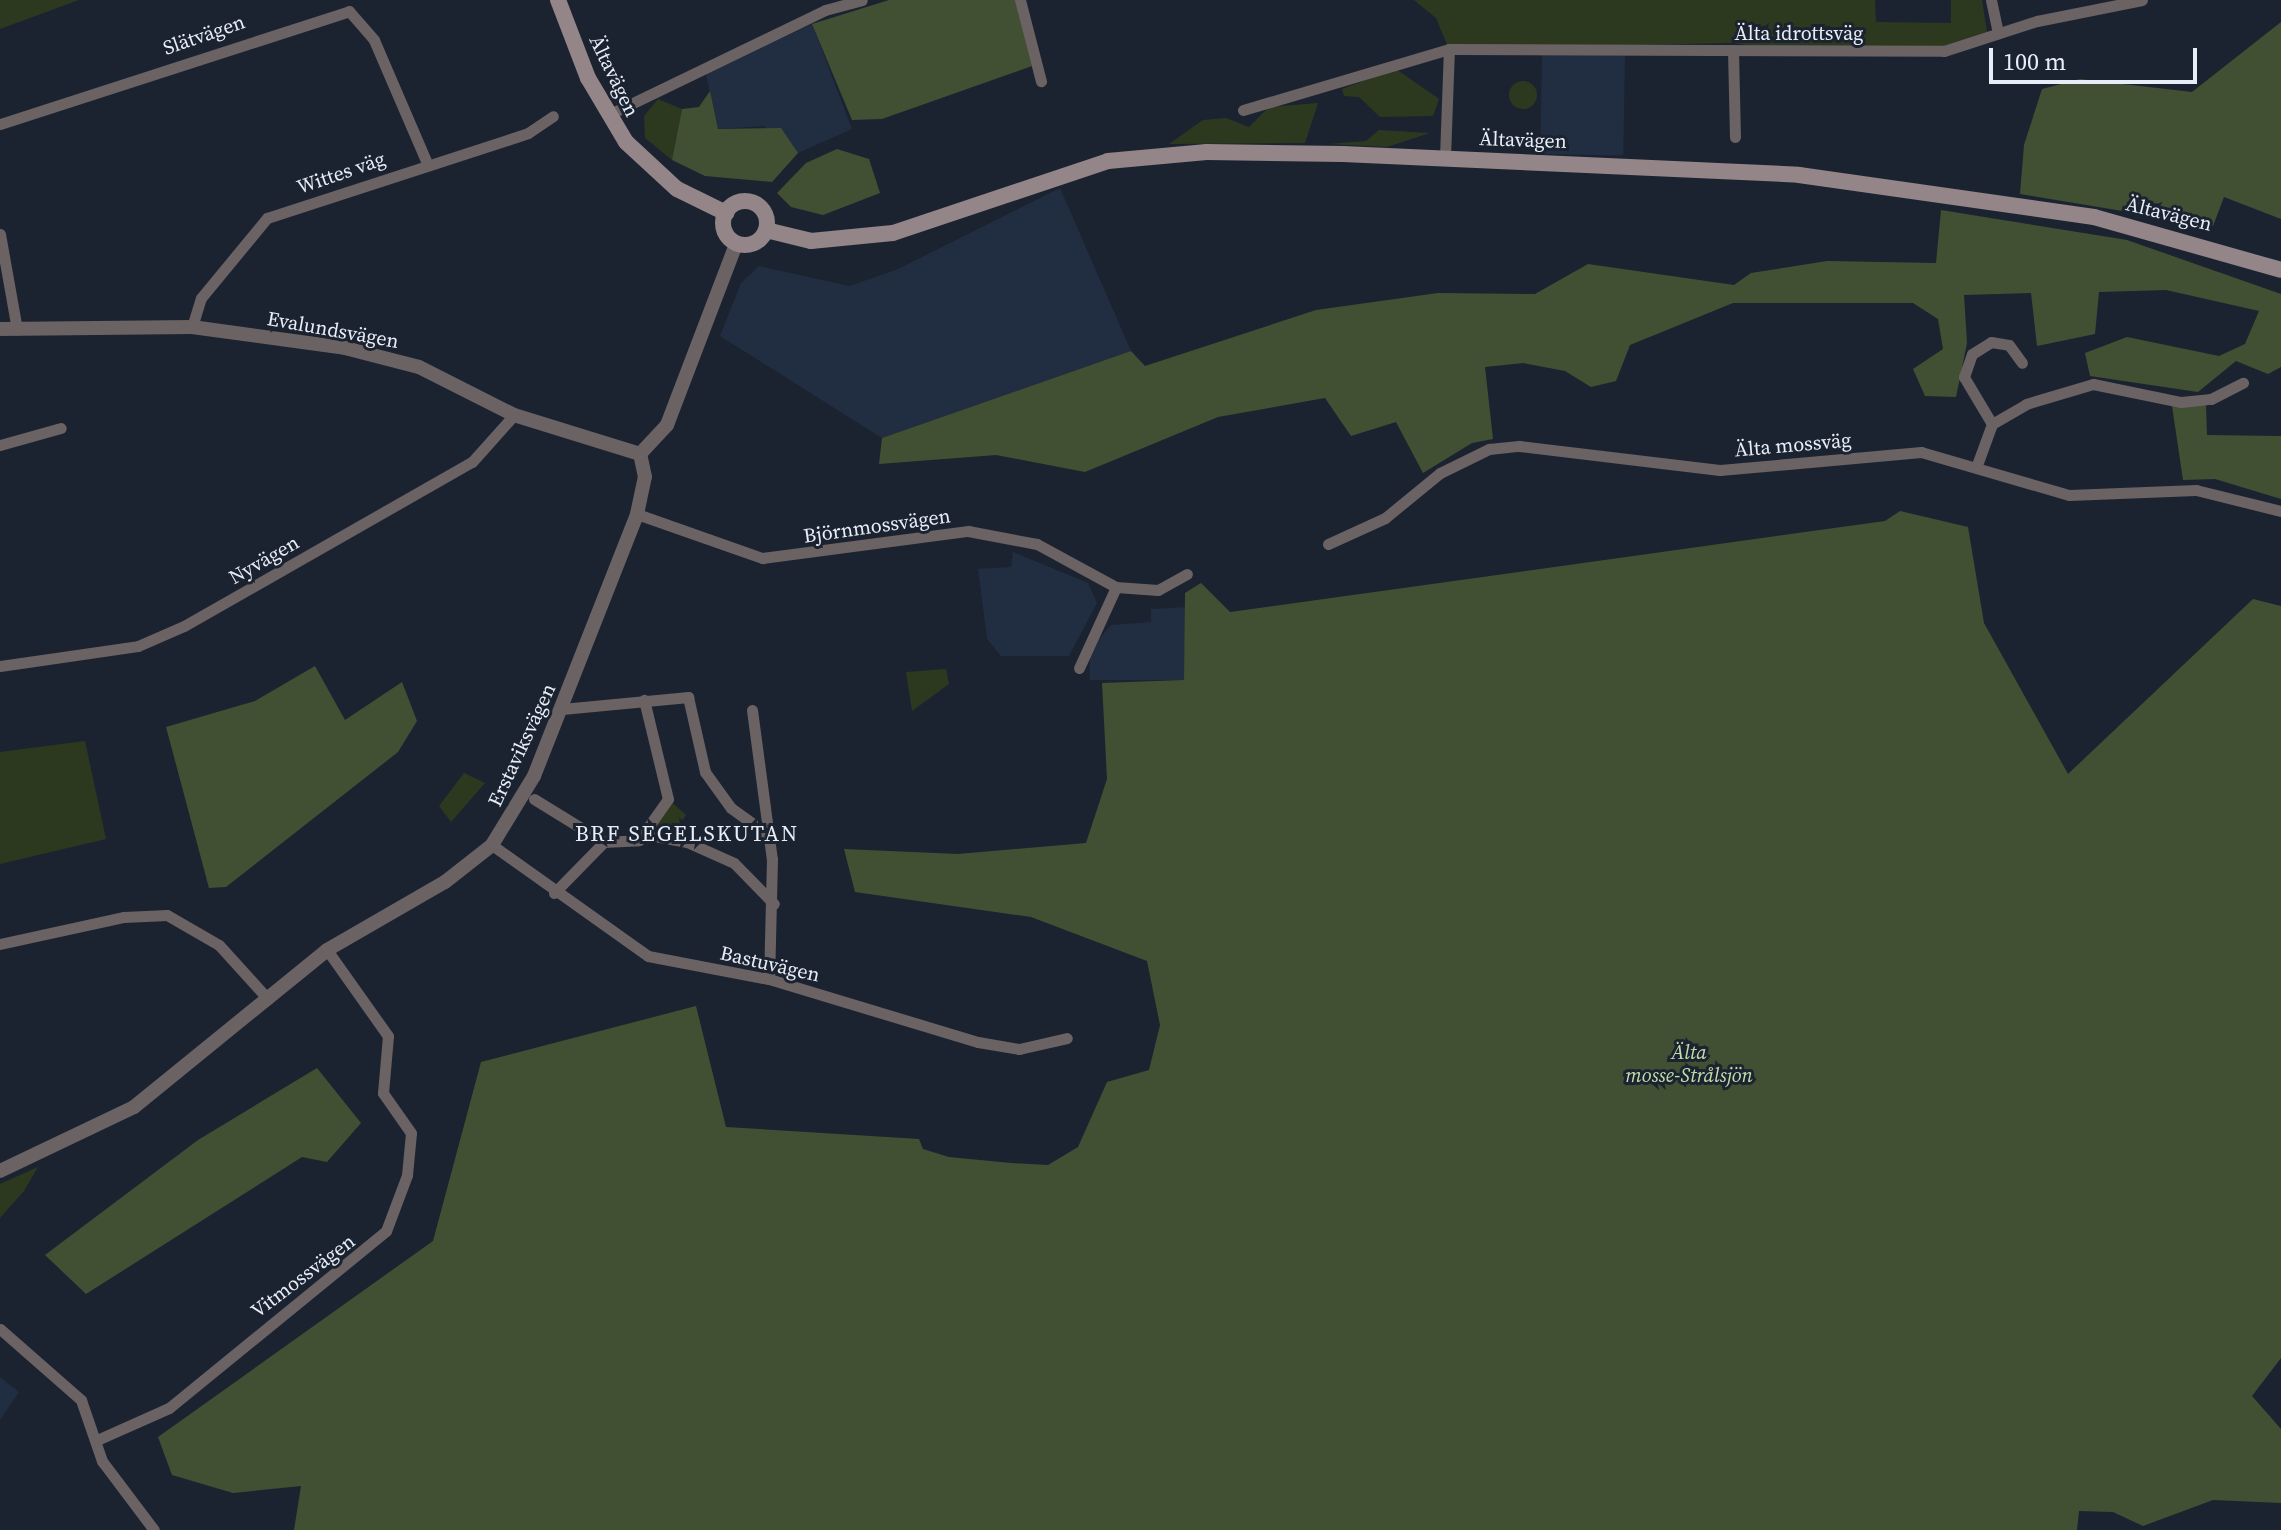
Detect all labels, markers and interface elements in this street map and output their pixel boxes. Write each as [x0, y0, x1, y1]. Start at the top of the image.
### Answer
street label: Slätvägen [160, 10, 248, 60]
street label: Älta idrottsväg [1735, 21, 1863, 45]
street label: Ältavägen [584, 31, 644, 121]
scale bar [1993, 32, 2201, 82]
text: 100 m [2003, 45, 2066, 78]
street label: Ältavägen [1479, 126, 1567, 154]
street label: Wittes väg [294, 147, 388, 199]
street label: Ältavägen [2124, 192, 2214, 236]
street label: Evalundsvägen [265, 307, 401, 353]
street label: Älta mossväg [1734, 428, 1852, 462]
street label: Björnmossvägen [802, 504, 952, 548]
street label: Nyvägen [225, 530, 303, 590]
street label: Erstaviksvägen [483, 680, 561, 810]
district label: BRF SEGELSKUTAN [575, 821, 799, 847]
street label: Bastuvägen [718, 941, 822, 987]
park label: Älta mosse-Strålsjön [1625, 1040, 1753, 1087]
street label: Vitmossvägen [246, 1229, 360, 1323]

